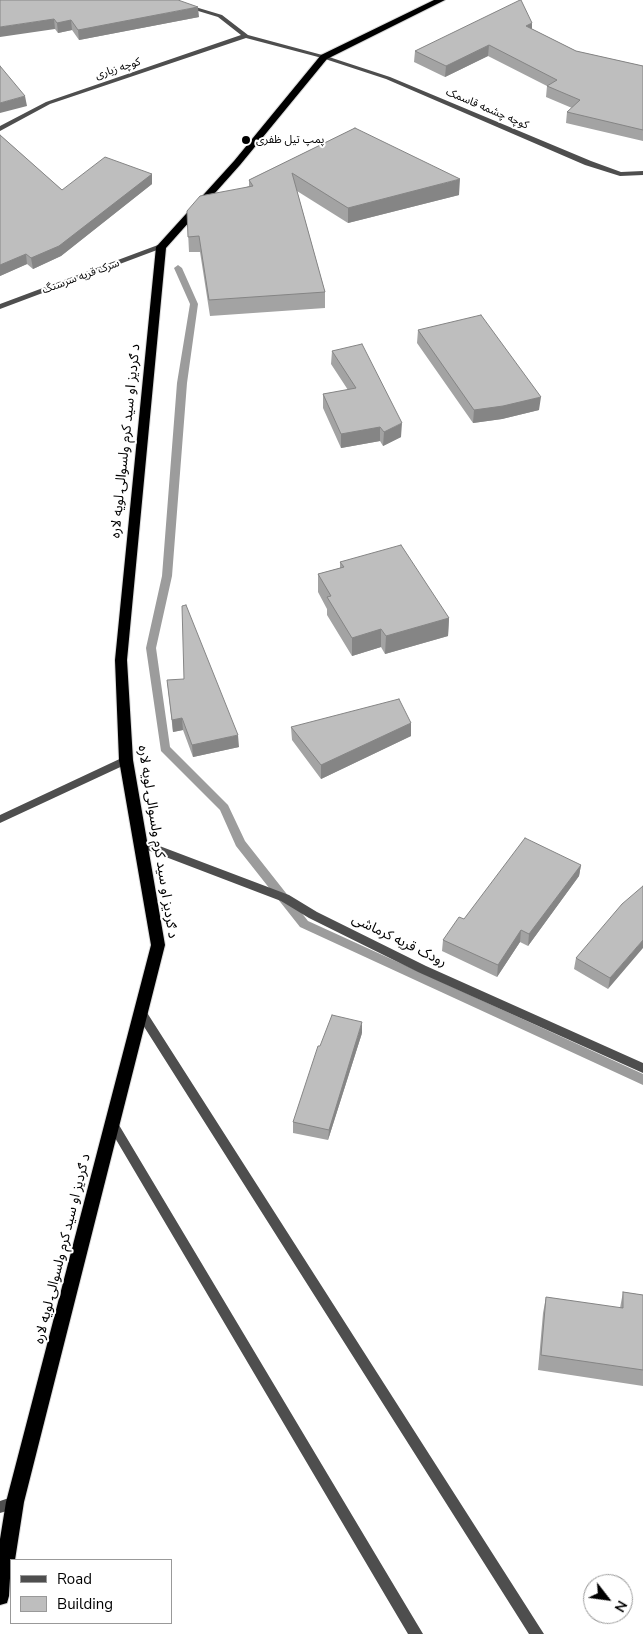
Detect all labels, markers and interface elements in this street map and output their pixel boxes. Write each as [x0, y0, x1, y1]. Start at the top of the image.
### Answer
street label: کوچه زیاری [94, 55, 142, 83]
street label: کوچه چشمه قاسمک [444, 86, 530, 132]
place label: پمپ تیل ظفری [256, 133, 324, 147]
marker: پمپ تیل ظفری [240, 134, 252, 146]
street label: سرک قریه سرسنگ [41, 257, 121, 297]
street label: د ګردیز او سید کرم ولسوالۍ لویه لاره [107, 343, 145, 539]
street label: د ګردیز او سید کرم ولسوالۍ لویه لاره [133, 744, 181, 940]
street label: رودک قریه کرماشی [349, 911, 449, 971]
street label: د ګردیز او سید کرم ولسوالۍ لویه لاره [31, 1152, 95, 1346]
legend [10, 1559, 172, 1624]
text: Road [57, 1569, 92, 1589]
north arrow [583, 1574, 633, 1624]
text: Building [57, 1594, 113, 1614]
text: N [610, 1597, 631, 1616]

